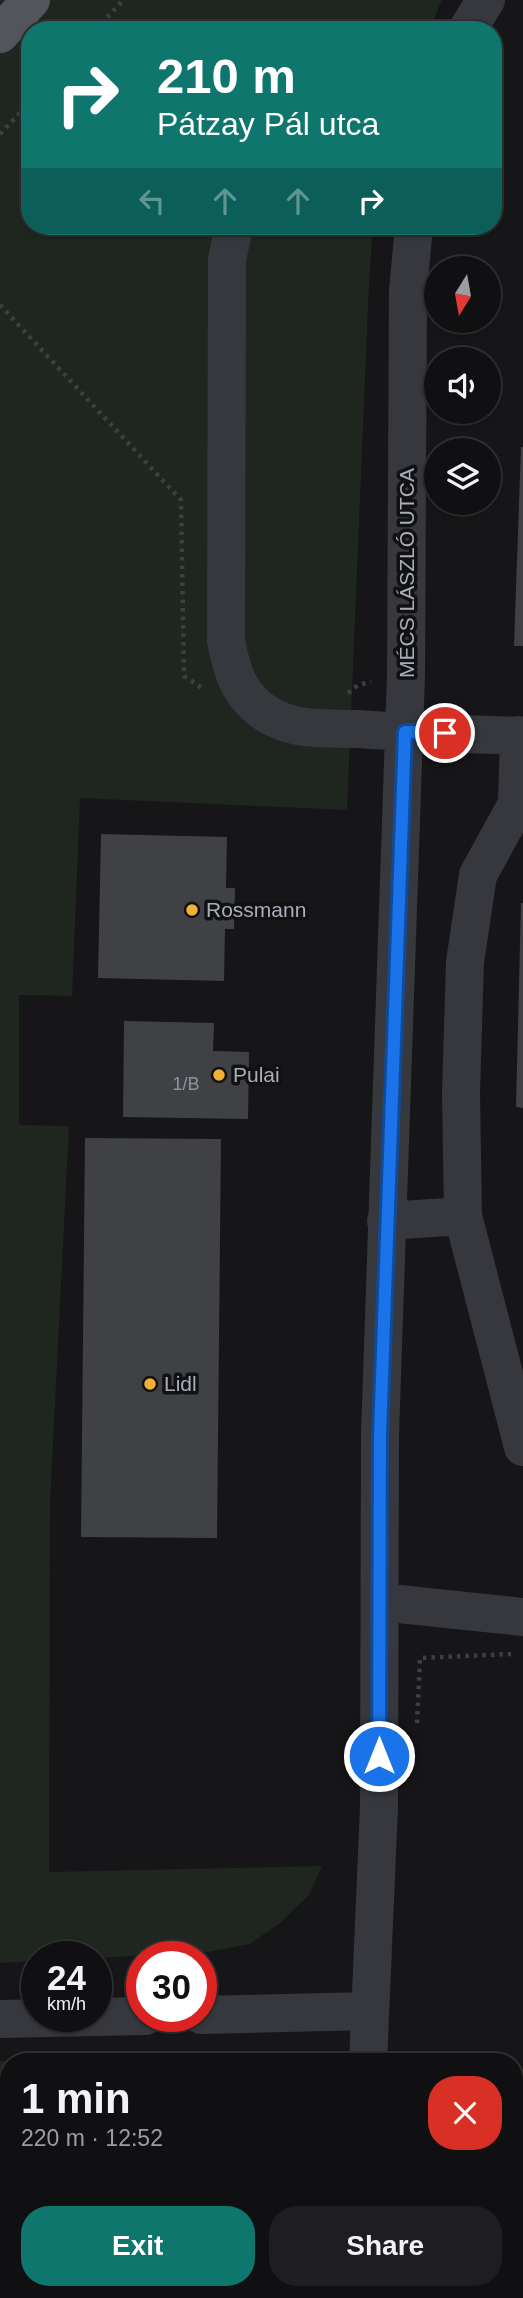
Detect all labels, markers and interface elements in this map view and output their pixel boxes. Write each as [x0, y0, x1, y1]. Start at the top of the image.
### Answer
icon: right [42, 49, 133, 140]
text: 210 m [157, 49, 296, 103]
text: Pátzay Pál utca [157, 106, 379, 142]
icon: left [133, 182, 171, 220]
icon: ahead [206, 182, 244, 220]
icon: ahead [279, 182, 317, 220]
icon: right [352, 182, 390, 220]
north arrow [424, 256, 500, 332]
map controls [424, 256, 501, 515]
button: sound [424, 347, 501, 424]
button: layers [424, 438, 501, 515]
street label: MÉCS LÁSZLÓ UTCA [395, 468, 418, 678]
pin [415, 703, 475, 763]
icon: arrive [426, 714, 464, 752]
place label: Rossmann [206, 898, 306, 921]
marker: Rossmann [184, 902, 200, 918]
place label: Pulai [233, 1063, 280, 1086]
marker: Pulai [211, 1067, 227, 1083]
house number: 1/B [172, 1074, 200, 1094]
place label: Lidl [164, 1372, 197, 1395]
marker: Lidl [142, 1376, 158, 1392]
position arrow [342, 1719, 416, 1793]
speed limit sign: 30 [126, 1941, 217, 2032]
text: 24 [47, 1958, 86, 1997]
text: km/h [47, 1994, 86, 2014]
text: 1 min [21, 2075, 131, 2122]
button: close [428, 2076, 502, 2150]
text: 220 m · 12:52 [21, 2125, 163, 2151]
button: Exit [21, 2206, 255, 2286]
button: Share [269, 2206, 502, 2286]

